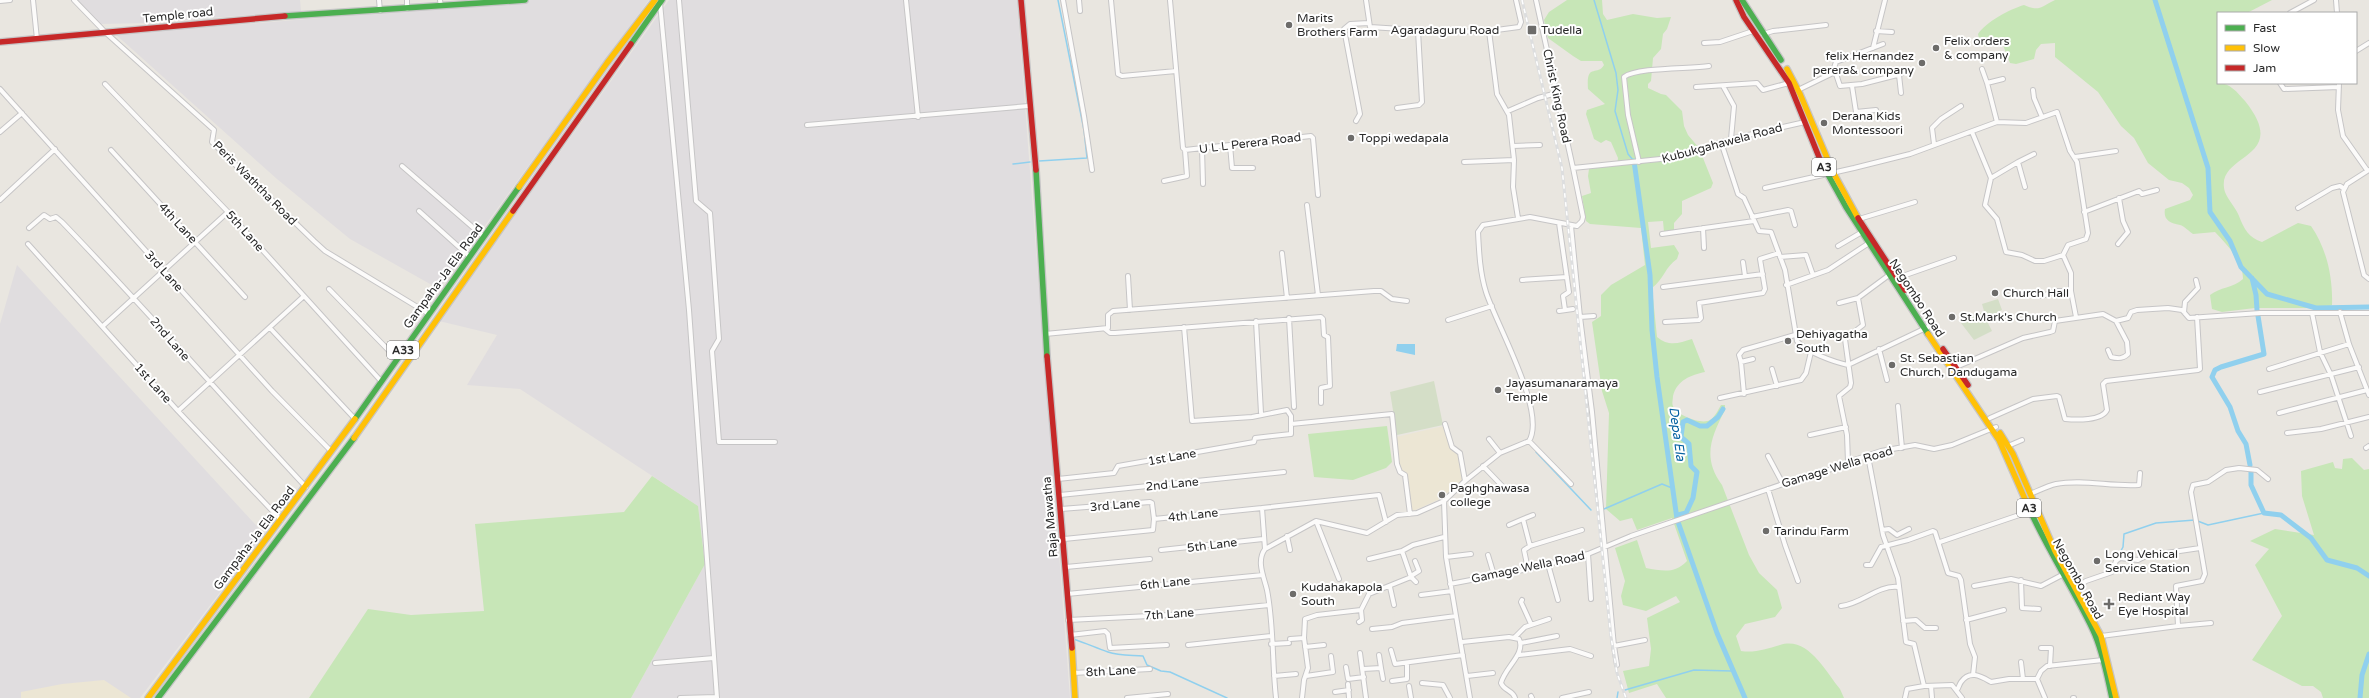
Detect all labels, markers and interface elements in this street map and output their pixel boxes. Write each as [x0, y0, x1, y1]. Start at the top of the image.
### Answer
street label: Temple road [142, 4, 214, 26]
place label: Marits Brothers Farm [1297, 11, 1378, 39]
legend [2217, 12, 2357, 84]
marker: Marits Brothers Farm [1284, 20, 1294, 30]
text: Fast [2253, 21, 2277, 35]
street label: Agaradaguru Road [1391, 23, 1499, 37]
place label: Tudella [1541, 23, 1582, 37]
marker: Tudella [1526, 24, 1538, 36]
place label: Felix orders & company [1944, 34, 2010, 62]
text: Slow [2253, 41, 2280, 55]
marker: Felix orders & company [1931, 43, 1941, 53]
street label: Christ King Road [1540, 48, 1574, 144]
place label: felix Hernandez perera& company [1813, 49, 1915, 77]
marker: felix Hernandez perera& company [1917, 58, 1927, 68]
text: Jam [2253, 61, 2276, 75]
place label: Derana Kids Montessoori [1832, 109, 1903, 137]
marker: Derana Kids Montessoori [1819, 118, 1829, 128]
street label: Kubukgahawela Road [1660, 120, 1784, 166]
street label: U L L Perera Road [1198, 130, 1302, 156]
place label: Toppi wedapala [1359, 131, 1449, 145]
marker: Toppi wedapala [1346, 133, 1356, 143]
street label: Peris Waththa Road [210, 138, 300, 228]
road number: A3 [1812, 158, 1836, 176]
street label: 4th Lane [156, 200, 200, 246]
street label: 5th Lane [223, 208, 267, 255]
street label: Gampaha-Ja Ela Road [400, 221, 486, 331]
street label: 3rd Lane [142, 248, 186, 295]
street label: Negombo Road [1887, 256, 1947, 340]
place label: Church Hall [2003, 286, 2069, 300]
marker: Church Hall [1990, 288, 2000, 298]
place label: St.Mark's Church [1960, 310, 2057, 324]
marker: St.Mark's Church [1947, 312, 1957, 322]
street label: 2nd Lane [147, 314, 193, 364]
place label: Dehiyagatha South [1796, 327, 1868, 355]
marker: Dehiyagatha South [1783, 336, 1793, 346]
road number: A33 [387, 341, 419, 359]
place label: St. Sebastian Church, Dandugama [1900, 351, 2017, 379]
street label: 1st Lane [131, 360, 175, 406]
marker: St. Sebastian Church, Dandugama [1887, 360, 1897, 370]
place label: Jayasumanaramaya Temple [1506, 376, 1618, 404]
marker: Jayasumanaramaya Temple [1493, 385, 1503, 395]
water label: Depa Ela [1665, 406, 1689, 463]
street label: Gamage Wella Road [1780, 443, 1894, 491]
street label: 1st Lane [1147, 446, 1197, 468]
street label: 2nd Lane [1145, 474, 1199, 494]
street label: Raja Mawatha [1039, 476, 1061, 558]
place label: Paghghawasa college [1450, 481, 1530, 509]
street label: Gampaha-Ja Ela Road [210, 483, 298, 593]
marker: Paghghawasa college [1437, 490, 1447, 500]
street label: 3rd Lane [1089, 496, 1141, 514]
road number: A3 [2017, 499, 2041, 517]
street label: 4th Lane [1167, 505, 1219, 525]
place label: Tarindu Farm [1774, 524, 1849, 538]
marker: Tarindu Farm [1761, 526, 1771, 536]
street label: 5th Lane [1186, 535, 1238, 555]
street label: Negombo Road [2050, 536, 2106, 622]
place label: Long Vehical Service Station [2105, 547, 2190, 575]
street label: Gamage Wella Road [1470, 548, 1586, 586]
marker: Long Vehical Service Station [2092, 556, 2102, 566]
street label: 6th Lane [1139, 573, 1191, 593]
place label: Kudahakapola South [1301, 580, 1382, 608]
marker: Kudahakapola South [1288, 589, 1298, 599]
place label: Rediant Way Eye Hospital [2118, 590, 2191, 618]
marker: Rediant Way Eye Hospital [2103, 598, 2115, 610]
street label: 7th Lane [1143, 605, 1195, 623]
street label: 8th Lane [1086, 663, 1137, 679]

